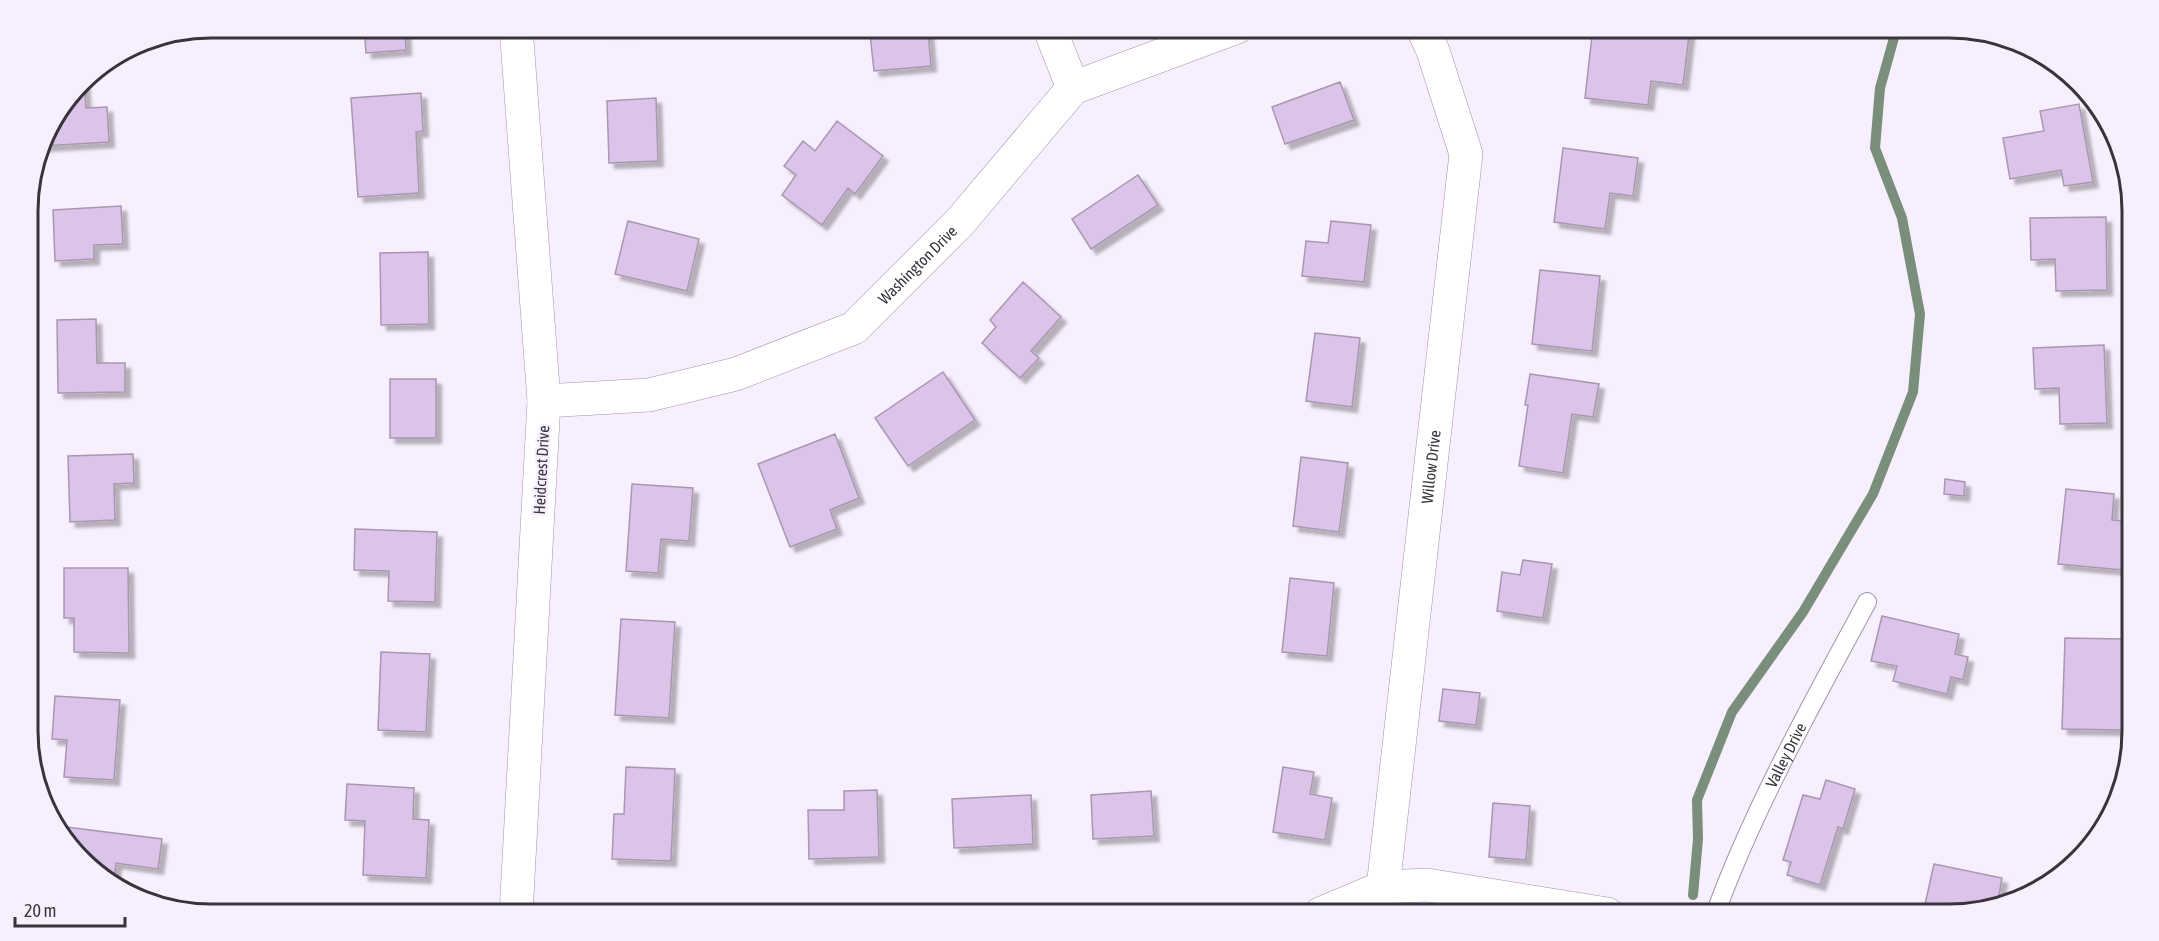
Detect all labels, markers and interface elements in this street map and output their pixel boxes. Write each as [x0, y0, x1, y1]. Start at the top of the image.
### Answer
street label: Washington Drive [874, 222, 960, 308]
street label: Heidcrest Drive [530, 425, 552, 515]
street label: Willow Drive [1418, 429, 1444, 505]
street label: Valley Drive [1762, 720, 1810, 790]
scale bar [15, 890, 124, 928]
text: 20 m [24, 900, 56, 921]

